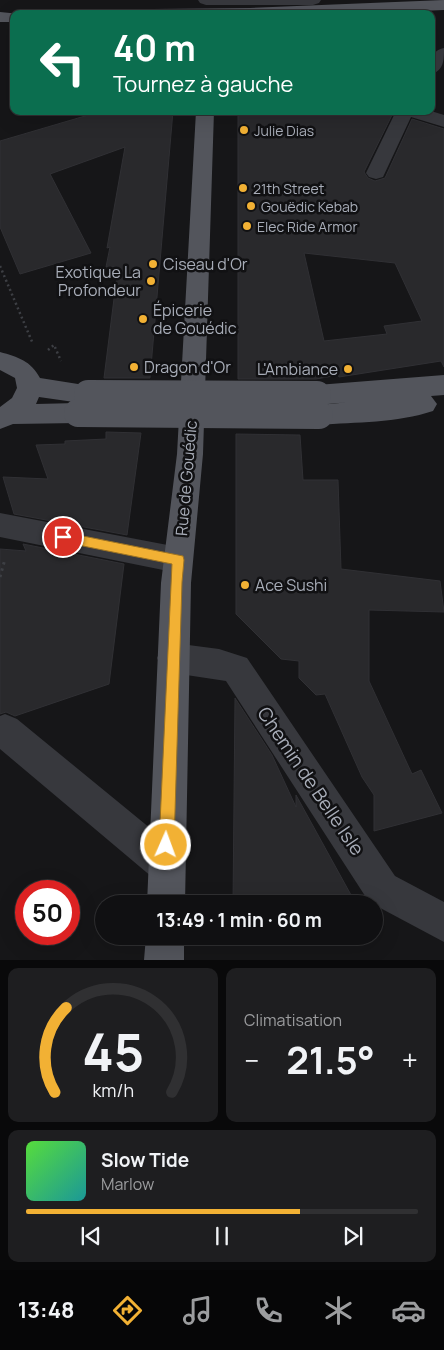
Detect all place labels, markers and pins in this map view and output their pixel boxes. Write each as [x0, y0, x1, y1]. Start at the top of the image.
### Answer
place label: Julie Dias [254, 121, 314, 140]
marker: Julie Dias [238, 124, 250, 136]
place label: 21th Street [253, 179, 325, 198]
marker: 21th Street [237, 182, 249, 194]
place label: Gouëdic Kebab [261, 197, 358, 216]
marker: Gouëdic Kebab [245, 200, 257, 212]
place label: Elec Ride Armor [257, 217, 357, 236]
marker: Elec Ride Armor [241, 220, 253, 232]
place label: Ciseau d'Or [163, 253, 248, 275]
marker: Ciseau d'Or [147, 258, 159, 270]
place label: Exotique La Profondeur [56, 261, 141, 301]
marker: Exotique La Profondeur [145, 275, 157, 287]
place label: Épicerie de Gouédic [153, 299, 237, 339]
marker: Épicerie de Gouédic [137, 313, 149, 325]
place label: Dragon d'Or [144, 356, 231, 378]
place label: L'Ambiance [257, 358, 338, 380]
marker: Dragon d'Or [128, 361, 140, 373]
marker: L'Ambiance [342, 363, 354, 375]
pin [42, 516, 84, 558]
place label: Ace Sushi [255, 574, 327, 596]
marker: Ace Sushi [239, 579, 251, 591]

